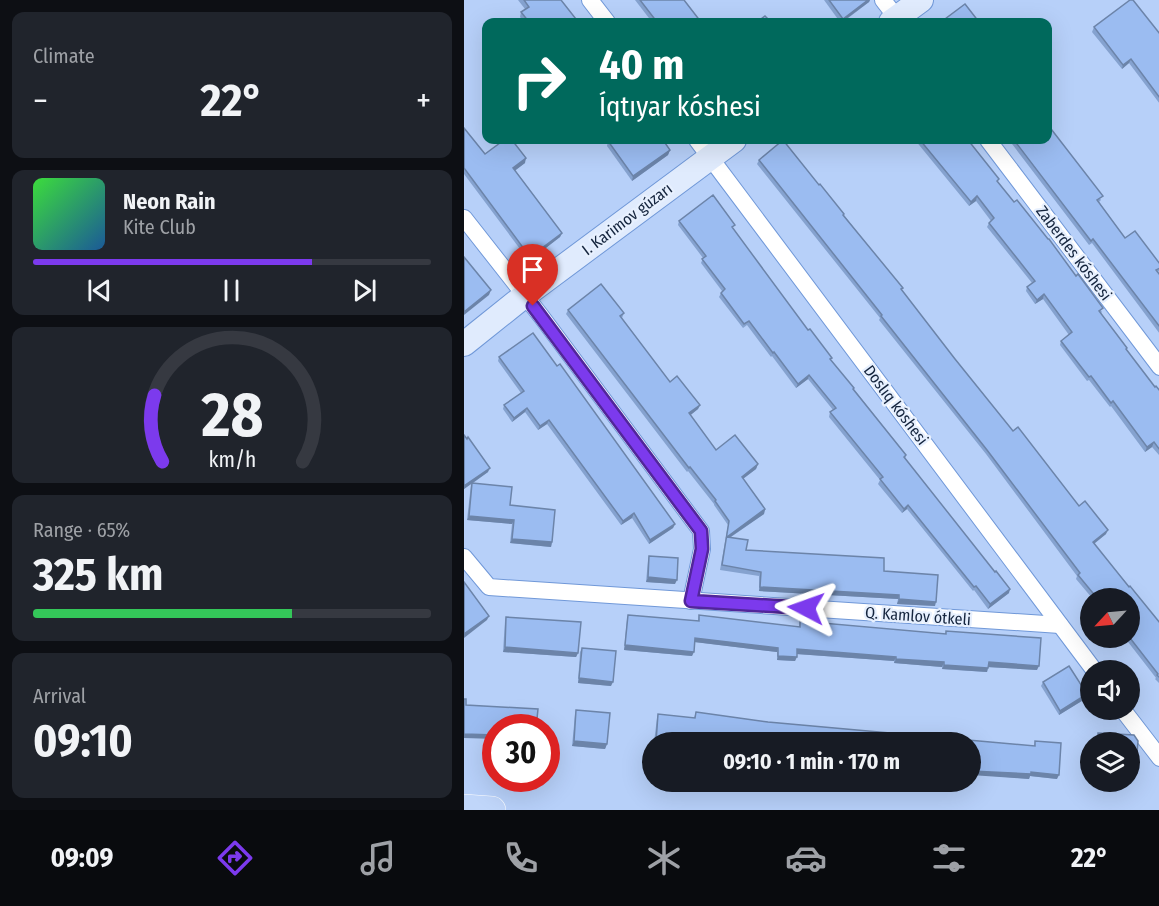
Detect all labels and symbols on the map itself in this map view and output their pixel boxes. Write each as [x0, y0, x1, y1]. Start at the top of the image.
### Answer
street label: I. Karimov gúzarı [578, 179, 676, 259]
street label: Zaberdes kóshesi [1032, 202, 1116, 304]
pin [507, 244, 558, 306]
street label: Doslıq kóshesi [860, 361, 932, 449]
position arrow [774, 576, 838, 640]
north arrow [1080, 588, 1140, 648]
street label: Q. Kamlov ótkeli [865, 603, 971, 629]
speed limit sign: 30 [482, 714, 560, 792]

